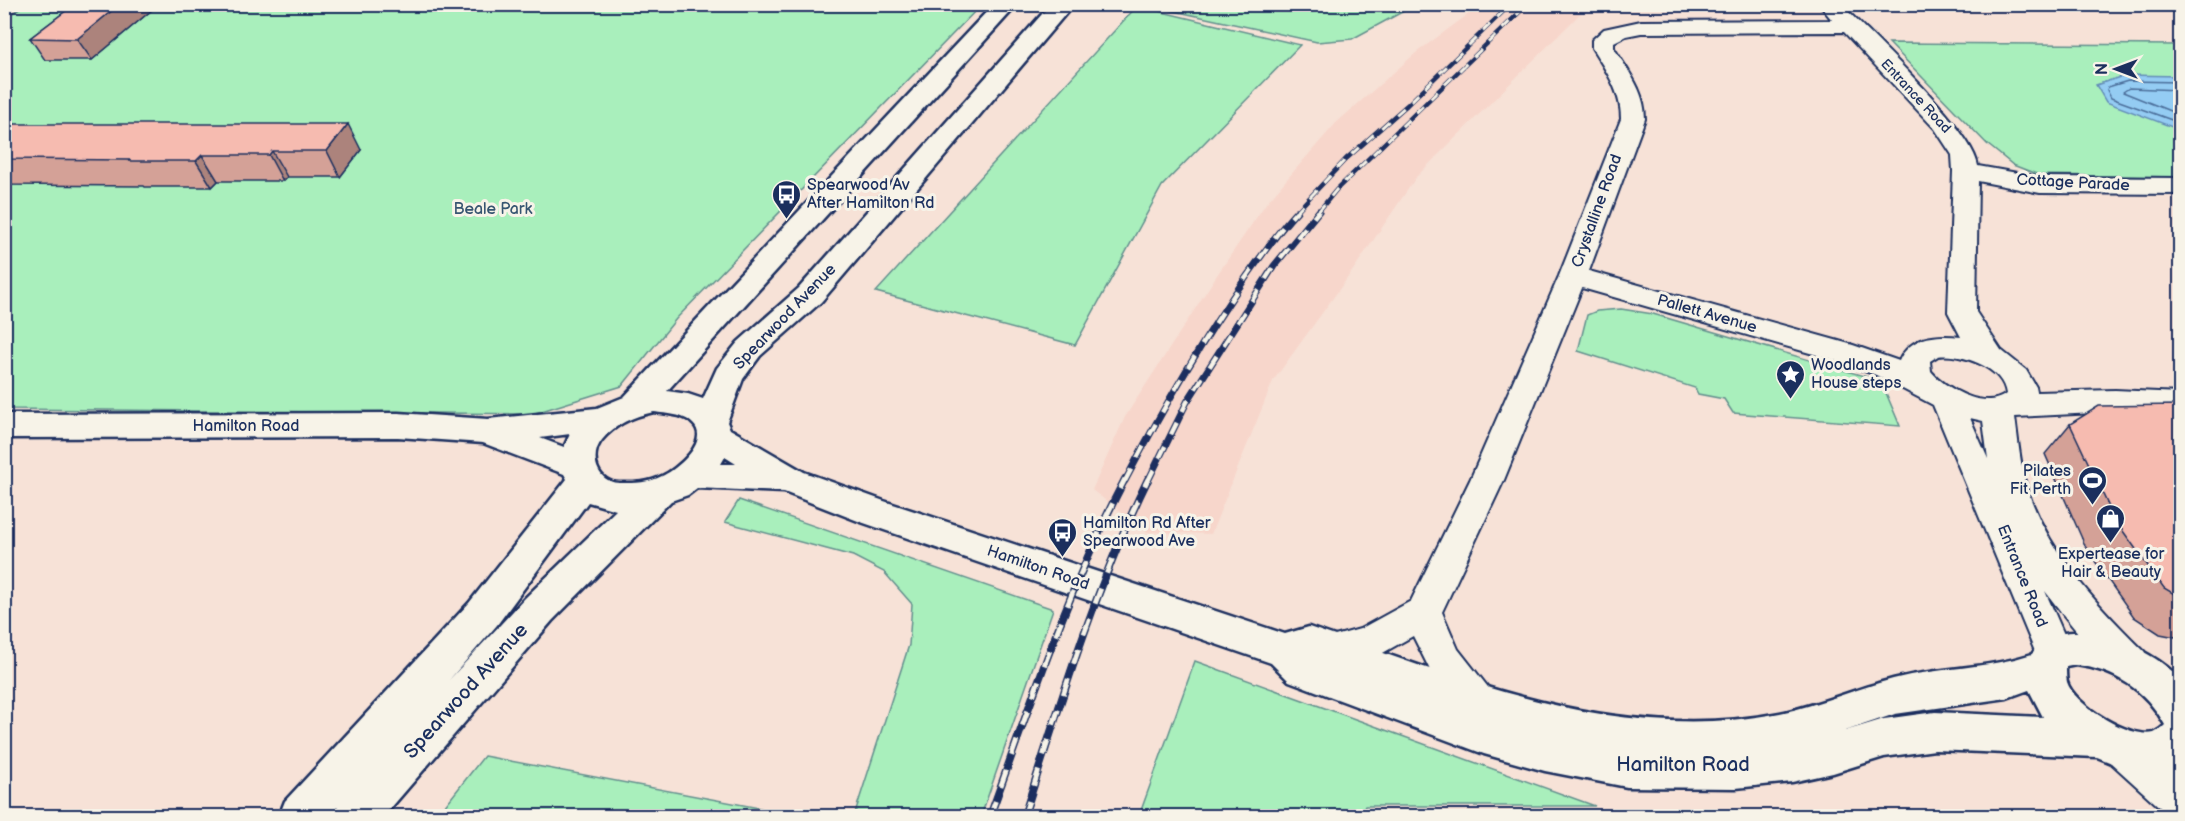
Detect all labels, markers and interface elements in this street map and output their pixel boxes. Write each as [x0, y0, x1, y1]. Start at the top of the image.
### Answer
north arrow [2086, 39, 2146, 99]
street label: Entrance Road [1877, 55, 1955, 137]
text: N [2093, 63, 2112, 75]
street label: Crystalline Road [1568, 152, 1626, 270]
street label: Cottage Parade [2016, 171, 2131, 195]
place label: Spearwood Av After Hamilton Rd [807, 176, 934, 213]
bus stop icon: Spearwood Av After Hamilton Rd [770, 178, 802, 220]
park label: Beale Park [454, 200, 533, 219]
street label: Spearwood Avenue [730, 260, 841, 374]
street label: Pallett Avenue [1655, 291, 1760, 337]
place label: Woodlands House steps [1811, 356, 1901, 393]
place icon: Woodlands House steps [1774, 358, 1806, 400]
street label: Hamilton Road [193, 417, 299, 436]
place label: Pilates Fit Perth [2010, 462, 2071, 499]
sports icon: Pilates Fit Perth [2076, 464, 2108, 506]
shop icon: Expertease for Hair & Beauty [2095, 502, 2127, 544]
place label: Hamilton Rd After Spearwood Ave [1083, 514, 1211, 551]
bus stop icon: Hamilton Rd After Spearwood Ave [1046, 516, 1078, 558]
street label: Entrance Road [1993, 522, 2051, 630]
street label: Hamilton Road [984, 542, 1092, 594]
place label: Expertease for Hair & Beauty [2058, 545, 2165, 582]
street label: Spearwood Avenue [399, 618, 533, 764]
street label: Hamilton Road [1616, 753, 1750, 777]

